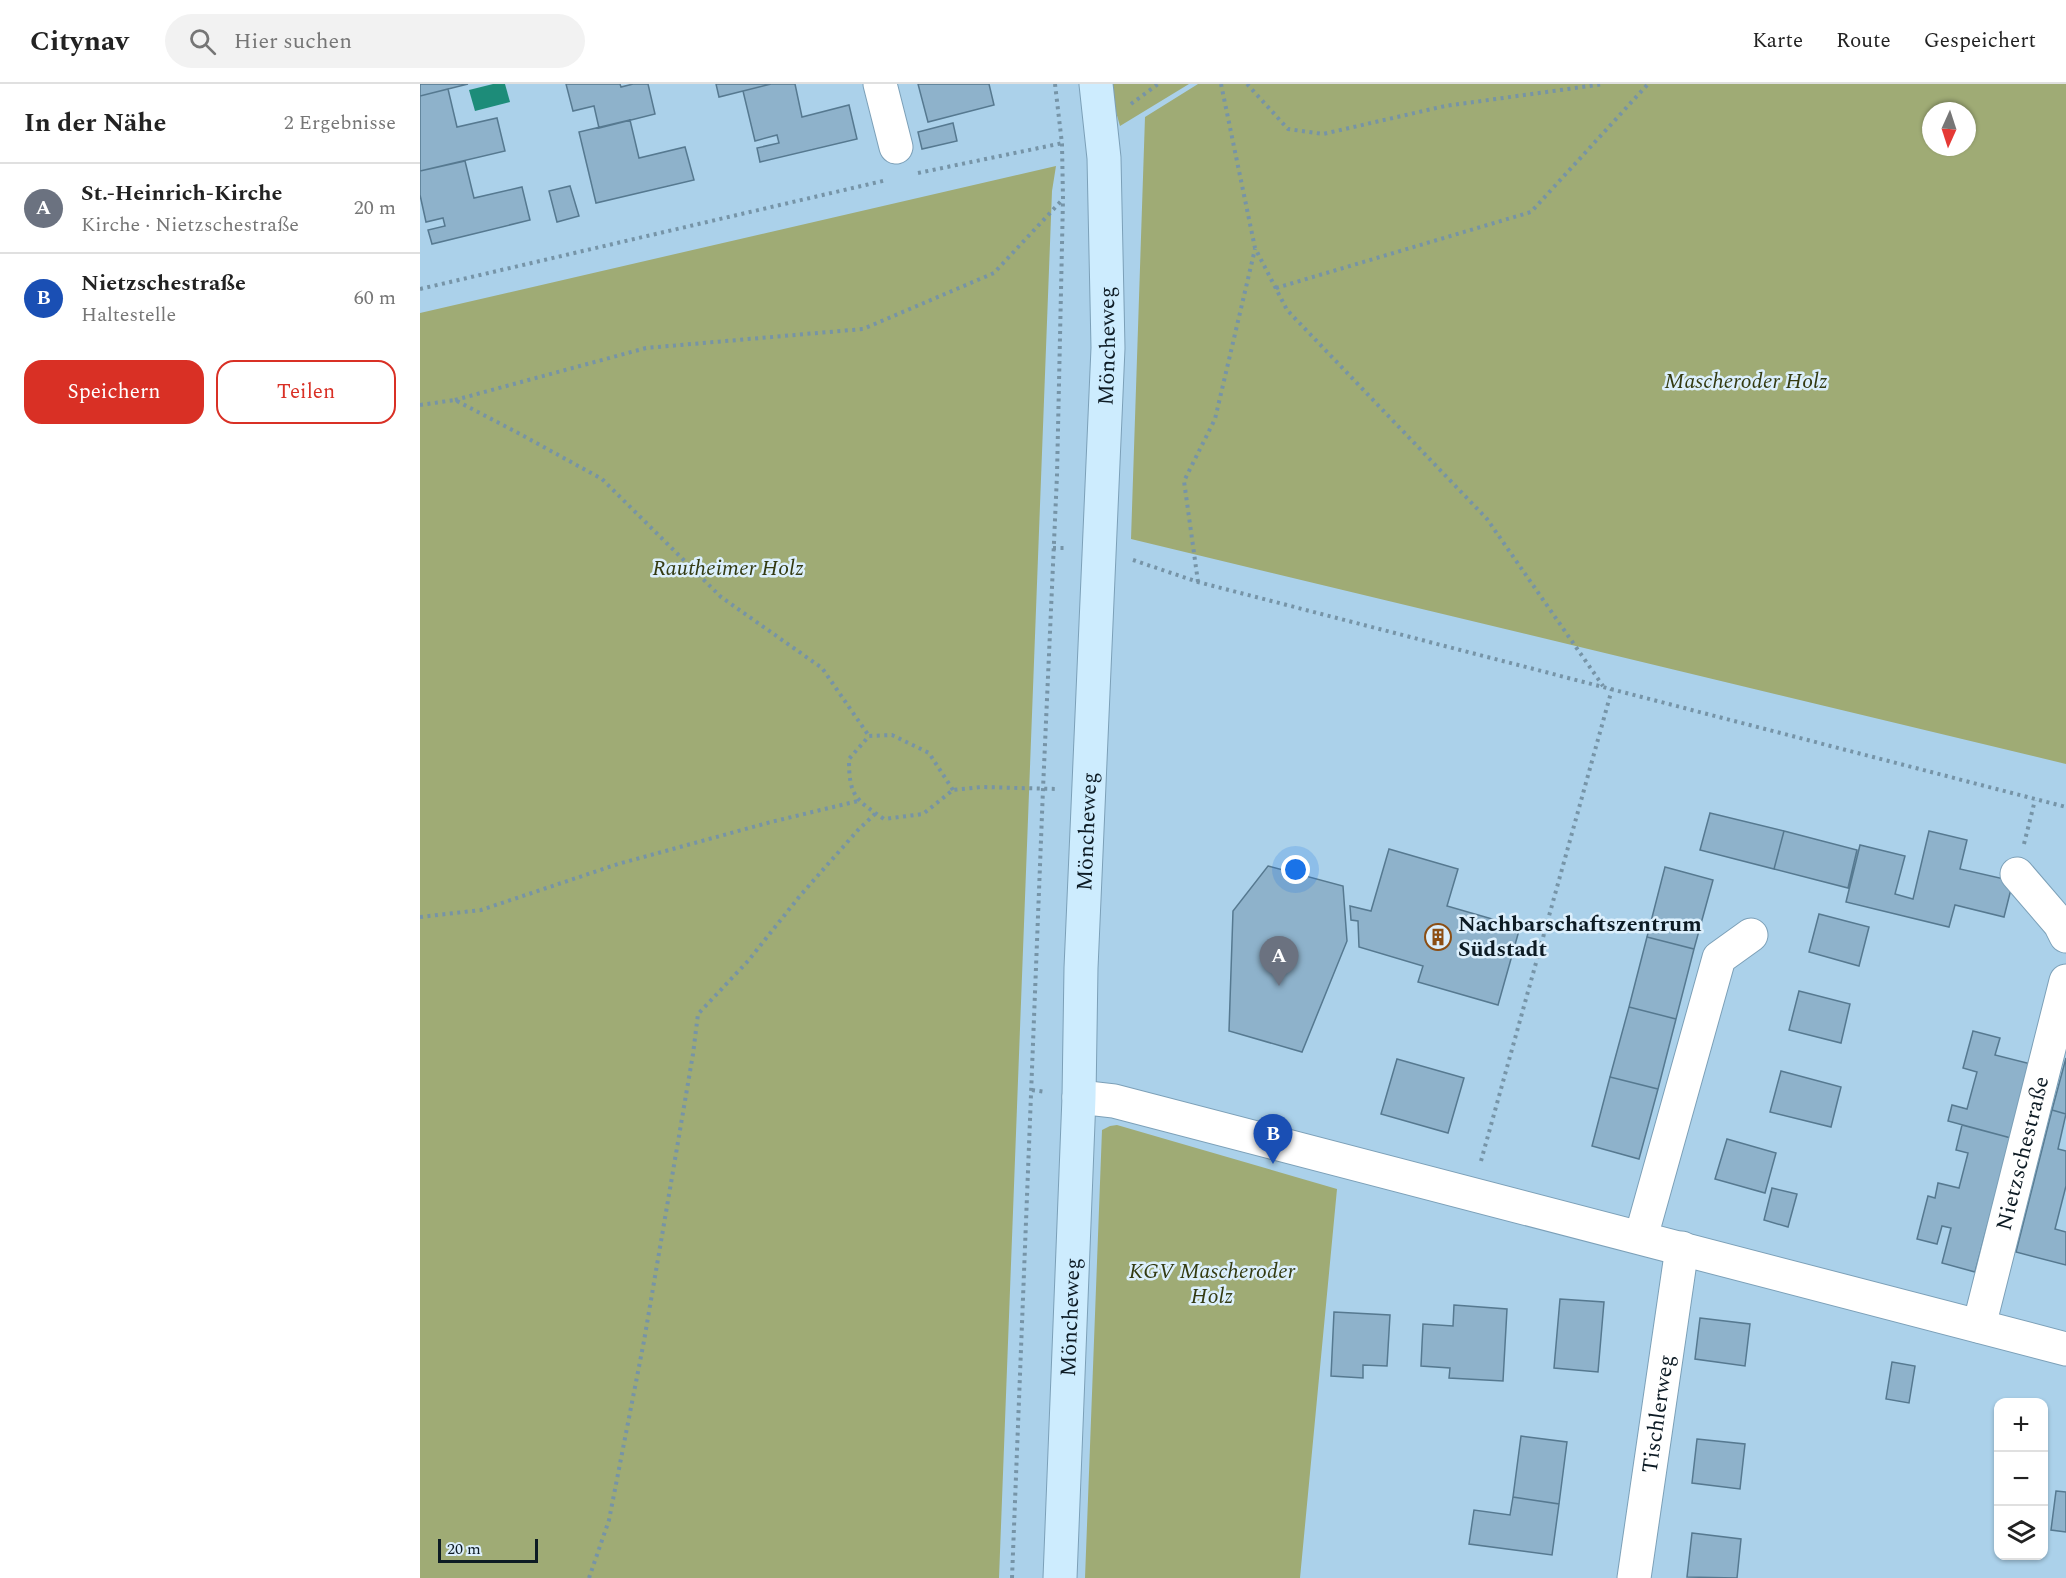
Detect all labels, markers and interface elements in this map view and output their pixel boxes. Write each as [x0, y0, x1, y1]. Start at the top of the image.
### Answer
search box [165, 14, 585, 68]
text: Citynav [30, 20, 129, 63]
icon: search [186, 25, 219, 58]
text: Hier suchen [234, 25, 352, 58]
text: Karte [1752, 25, 1803, 57]
text: Route [1836, 25, 1891, 57]
text: Gespeichert [1924, 25, 2036, 57]
north arrow [1922, 102, 1976, 156]
text: In der Nähe [24, 103, 166, 143]
text: 2 Ergebnisse [284, 108, 396, 138]
text: St.-Heinrich-Kirche [81, 177, 283, 210]
text: A [36, 193, 51, 223]
text: 20 m [354, 193, 396, 223]
text: Kirche · Nietzschestraße [81, 210, 299, 240]
text: Nietzschestraße [81, 267, 246, 300]
text: B [36, 283, 51, 313]
text: 60 m [354, 283, 396, 313]
street label: Möncheweg [1089, 286, 1125, 406]
text: Haltestelle [81, 300, 176, 330]
button: Speichern [24, 360, 204, 424]
button: Teilen [216, 360, 396, 424]
park label: Mascheroder Holz [1664, 365, 1828, 398]
park label: Rautheimer Holz [652, 552, 804, 585]
street label: Möncheweg [1068, 771, 1106, 892]
your location [1281, 855, 1310, 884]
place label: Nachbarschaftszentrum Südstadt [1458, 908, 1702, 966]
building icon: Nachbarschaftszentrum Südstadt [1423, 922, 1453, 952]
pin: A [1260, 936, 1298, 986]
street label: Nietzschestraße [1987, 1073, 2058, 1234]
pin: B [1254, 1114, 1292, 1164]
park label: KGV Mascheroder Holz [1129, 1255, 1296, 1313]
street label: Möncheweg [1051, 1257, 1089, 1377]
street label: Tischlerweg [1633, 1352, 1683, 1475]
map controls [1994, 1398, 2048, 1560]
button: + [1994, 1398, 2048, 1452]
button: − [1994, 1452, 2048, 1506]
button: layers [1994, 1506, 2048, 1560]
scale bar [438, 1536, 538, 1564]
text: 20 m [447, 1537, 481, 1561]

